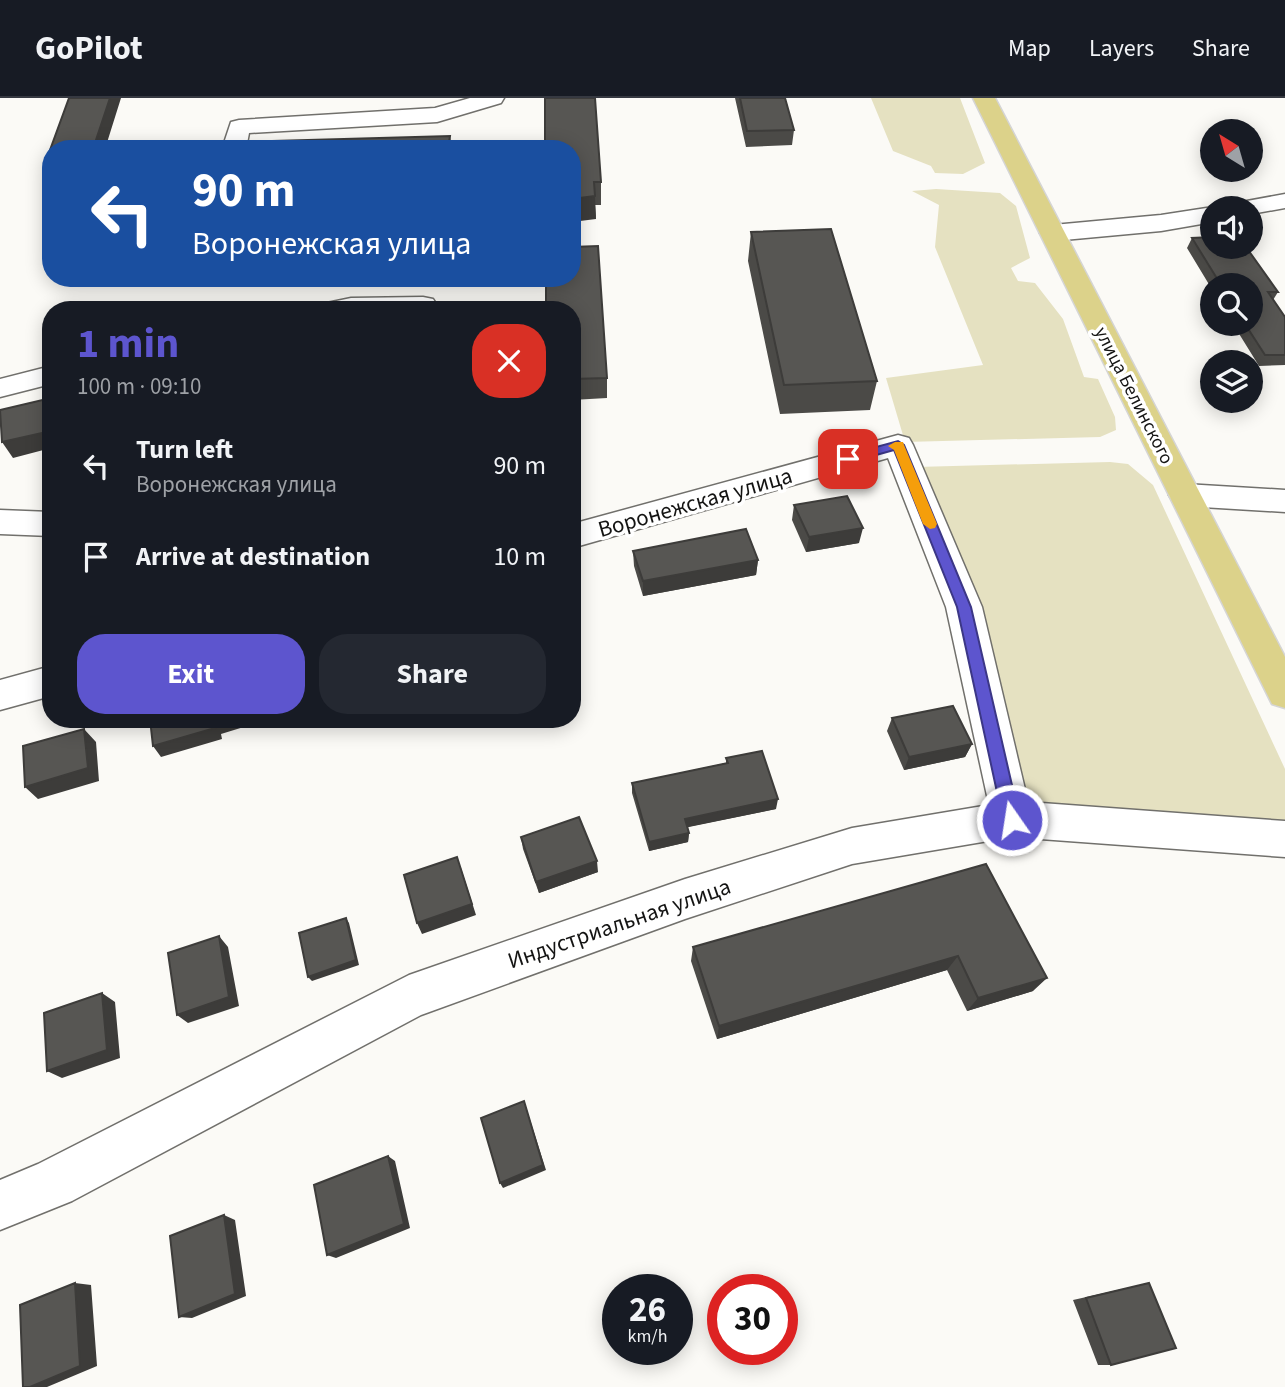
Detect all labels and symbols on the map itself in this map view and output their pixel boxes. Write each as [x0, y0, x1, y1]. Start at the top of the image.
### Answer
north arrow [1200, 119, 1264, 182]
street label: улица Белинского [1087, 322, 1180, 469]
pin [818, 429, 878, 489]
street label: Воронежская улица [594, 459, 796, 546]
position arrow [975, 783, 1049, 857]
street label: Индустриальная улица [503, 870, 735, 977]
speed limit sign: 30 [707, 1274, 798, 1365]

